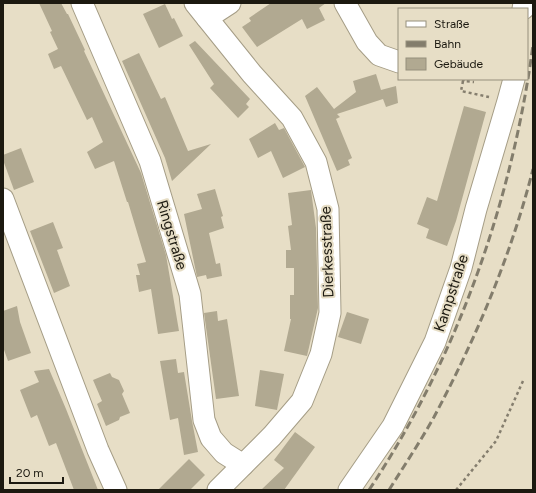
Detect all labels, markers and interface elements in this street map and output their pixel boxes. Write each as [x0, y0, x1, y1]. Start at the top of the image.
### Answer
legend [398, 8, 528, 80]
text: Straße [434, 17, 470, 31]
text: Bahn [434, 37, 461, 51]
text: Gebäude [434, 57, 484, 71]
street label: Ringstraße [153, 198, 191, 272]
street label: Dierkesstraße [316, 206, 338, 298]
street label: Kampstraße [430, 252, 472, 334]
scale bar [10, 459, 63, 485]
text: 20 m [16, 466, 44, 480]

